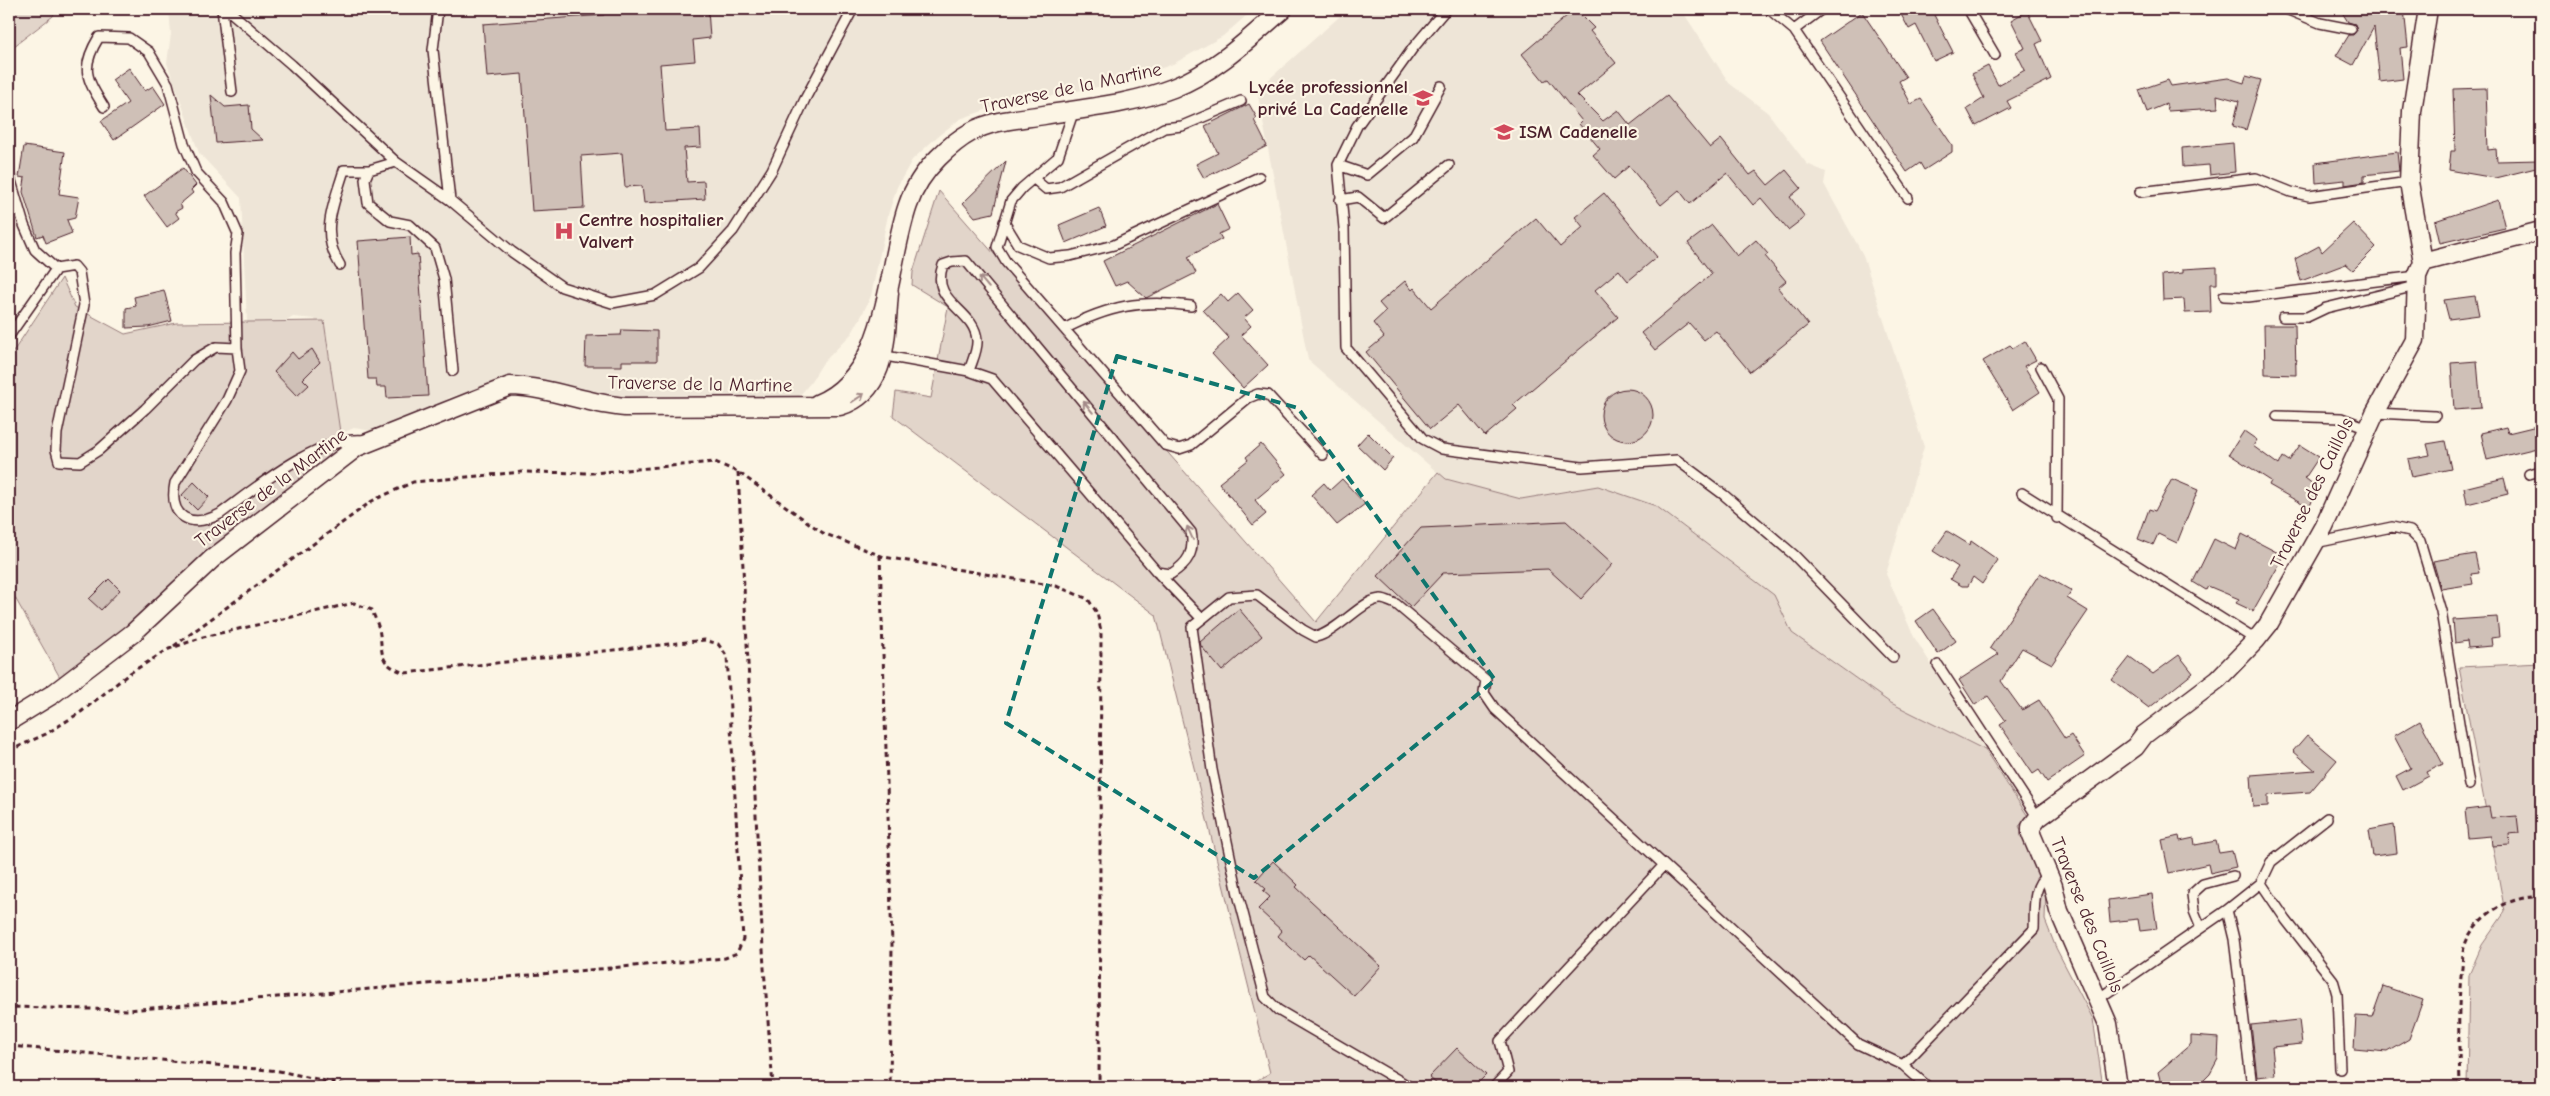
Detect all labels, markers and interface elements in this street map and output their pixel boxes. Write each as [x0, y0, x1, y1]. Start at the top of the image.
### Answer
street label: Traverse de la Martine [978, 58, 1164, 118]
place label: Lycée professionnel privé La Cadenelle [1248, 76, 1408, 120]
school or university icon: Lycée professionnel privé La Cadenelle [1412, 87, 1434, 109]
school or university icon: ISM Cadenelle [1493, 121, 1515, 143]
place label: ISM Cadenelle [1519, 121, 1637, 143]
place label: Centre hospitalier Valvert [579, 209, 724, 253]
hospital icon: Centre hospitalier Valvert [553, 220, 575, 242]
one-way arrow [978, 276, 990, 289]
street label: Traverse de la Martine [608, 371, 792, 397]
one-way arrow [851, 393, 865, 403]
one-way arrow [1082, 401, 1093, 414]
street label: Traverse des Caillols [2266, 414, 2358, 572]
street label: Traverse de la Martine [191, 424, 351, 552]
one-way arrow [1184, 526, 1194, 541]
street label: Traverse des Caillols [2046, 834, 2128, 996]

